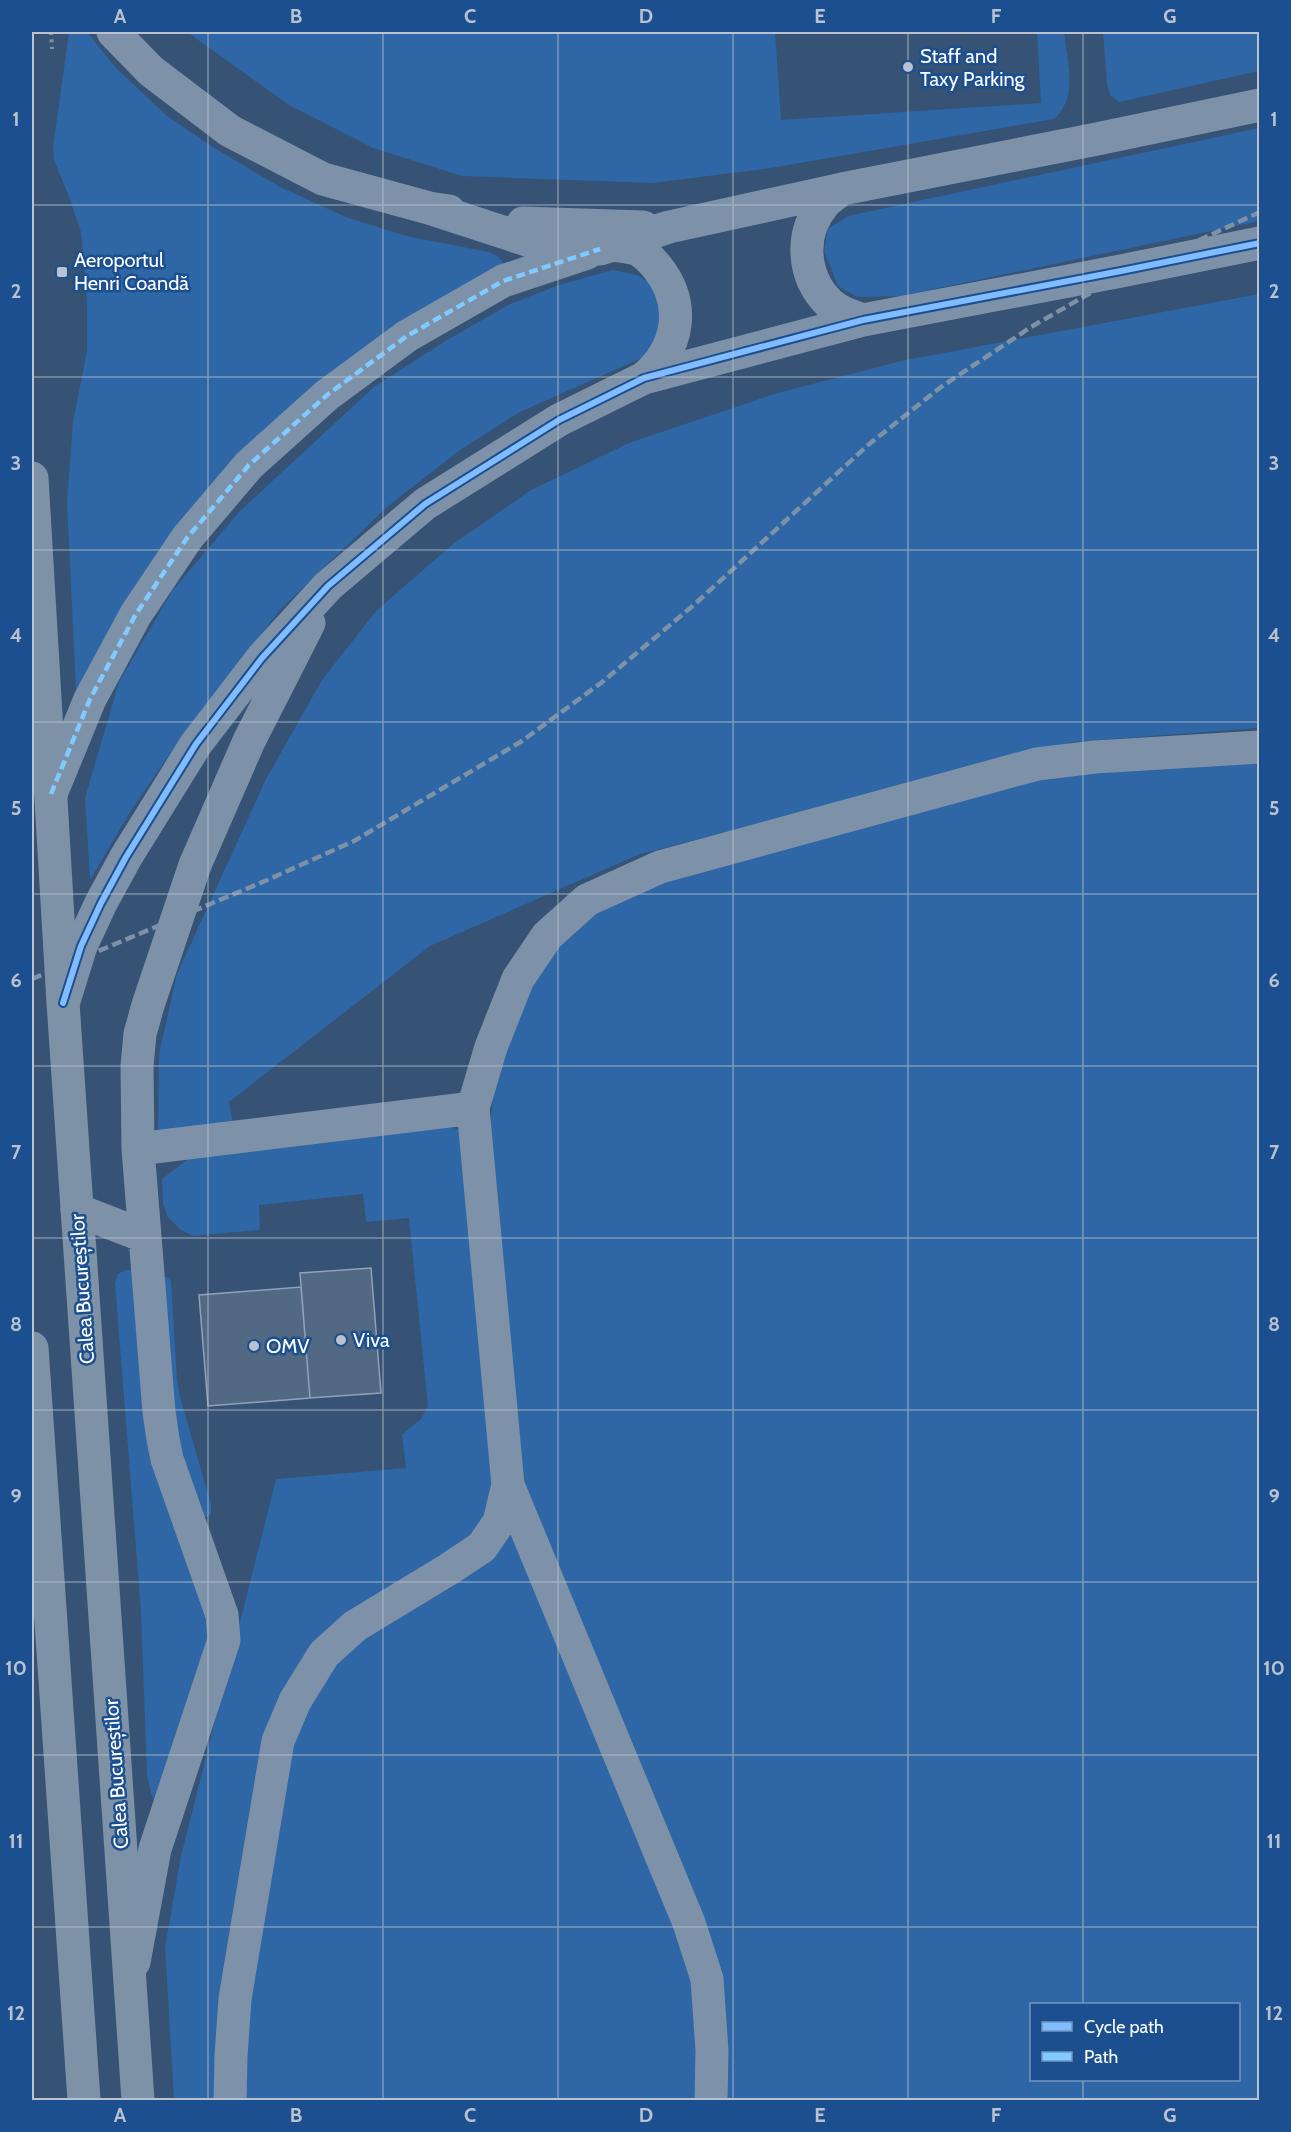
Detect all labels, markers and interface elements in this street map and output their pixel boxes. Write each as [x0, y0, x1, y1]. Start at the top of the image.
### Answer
text: A [114, 4, 127, 28]
text: B [290, 4, 302, 28]
text: C [464, 4, 476, 28]
text: D [639, 4, 653, 28]
text: E [814, 4, 826, 28]
text: F [991, 4, 1002, 28]
text: G [1163, 4, 1177, 28]
place label: Staff and Taxy Parking [920, 44, 1026, 91]
marker: Staff and Taxy Parking [901, 60, 915, 74]
text: 1 [12, 107, 20, 131]
text: 1 [1270, 107, 1278, 131]
place label: Aeroportul Henri Coandă [74, 248, 189, 295]
marker: Aeroportul Henri Coandă [55, 265, 69, 279]
text: 2 [11, 279, 21, 303]
text: 2 [1269, 279, 1279, 303]
text: 3 [11, 451, 21, 475]
text: 3 [1269, 451, 1279, 475]
text: 4 [10, 623, 22, 647]
text: 4 [1268, 623, 1280, 647]
text: 5 [11, 796, 21, 820]
text: 5 [1269, 796, 1279, 820]
text: 6 [10, 968, 22, 992]
text: 6 [1268, 968, 1280, 992]
text: 7 [11, 1140, 22, 1164]
text: 7 [1269, 1140, 1280, 1164]
street label: Calea Bucureștilor [65, 1212, 100, 1365]
text: 8 [10, 1312, 22, 1336]
text: 8 [1268, 1312, 1280, 1336]
place label: Viva [353, 1328, 390, 1352]
marker: Viva [334, 1333, 348, 1347]
place label: OMV [266, 1334, 310, 1358]
marker: OMV [247, 1339, 261, 1353]
text: 9 [10, 1484, 22, 1508]
text: 9 [1268, 1484, 1280, 1508]
text: 10 [5, 1656, 27, 1680]
text: 10 [1263, 1656, 1285, 1680]
street label: Calea Bucureștilor [99, 1697, 134, 1850]
text: 11 [9, 1829, 23, 1853]
text: 11 [1267, 1829, 1281, 1853]
text: 12 [7, 2001, 25, 2025]
text: 12 [1265, 2001, 1283, 2025]
legend [1030, 2003, 1240, 2081]
text: Cycle path [1084, 2016, 1164, 2038]
text: Path [1084, 2046, 1118, 2068]
text: A [114, 2103, 127, 2127]
text: B [290, 2103, 302, 2127]
text: C [464, 2103, 476, 2127]
text: D [639, 2103, 653, 2127]
text: E [814, 2103, 826, 2127]
text: F [991, 2103, 1002, 2127]
text: G [1163, 2103, 1177, 2127]

